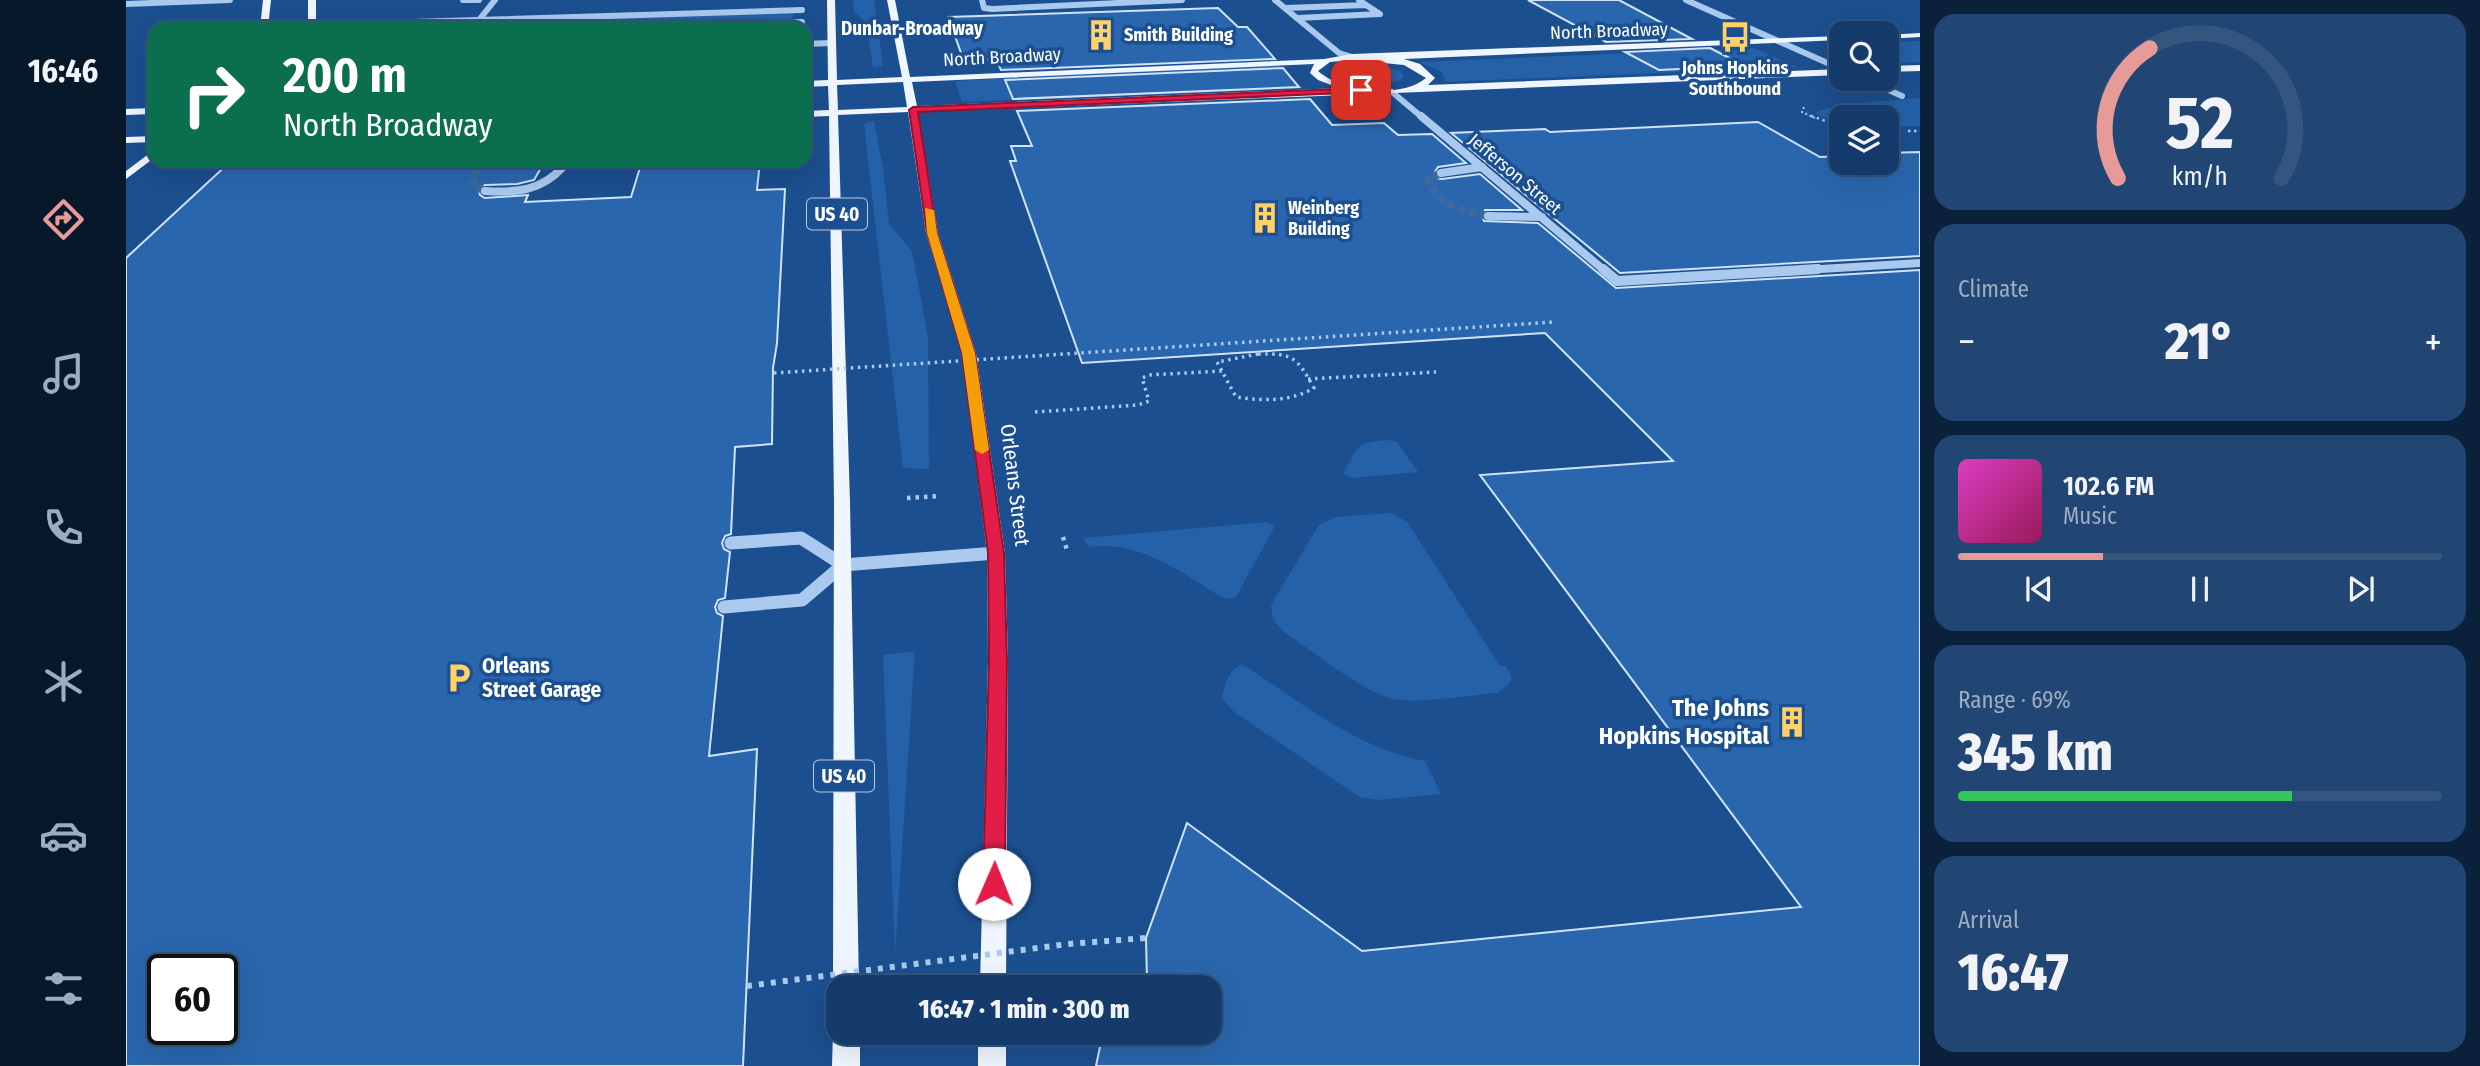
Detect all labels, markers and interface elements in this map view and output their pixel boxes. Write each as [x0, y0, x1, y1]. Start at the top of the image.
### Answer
district label: Dunbar-Broadway [841, 17, 984, 40]
building icon: Smith Building [1084, 18, 1118, 52]
street label: North Broadway [1550, 18, 1668, 44]
bus stop icon: Johns Hopkins Southbound [1718, 20, 1752, 54]
map controls [1829, 21, 1899, 175]
button: search [1829, 21, 1899, 91]
place label: Smith Building [1124, 24, 1233, 46]
street label: North Broadway [943, 43, 1061, 71]
text: 200 m [283, 46, 407, 105]
icon: right [168, 49, 259, 140]
text: 16:46 [28, 52, 98, 90]
place label: Johns Hopkins Southbound [1681, 57, 1788, 100]
pin [1331, 60, 1391, 120]
icon: arrive [1342, 71, 1380, 109]
text: 52 [2166, 81, 2234, 168]
button: layers [1829, 105, 1899, 175]
text: North Broadway [283, 106, 492, 144]
street label: Jefferson Street [1464, 129, 1566, 219]
text: km/h [2172, 162, 2228, 192]
icon: directions [39, 195, 88, 244]
place label: Weinberg Building [1288, 197, 1359, 240]
road number: US 40 [807, 198, 867, 230]
building icon: Weinberg Building [1248, 201, 1282, 235]
text: Climate [1958, 275, 2029, 303]
text: 21° [2165, 310, 2235, 373]
text: − [1958, 319, 1975, 365]
text: + [2425, 319, 2442, 365]
icon: music [39, 349, 88, 398]
street label: Orleans Street [995, 422, 1035, 548]
text: 102.6 FM [2063, 471, 2154, 502]
text: Music [2063, 502, 2117, 530]
icon: phone [39, 503, 88, 552]
icon: previous [2020, 570, 2058, 608]
icon: pause [2181, 570, 2219, 608]
icon: next [2342, 570, 2380, 608]
place label: Orleans Street Garage [482, 653, 602, 703]
icon: climate [39, 657, 88, 706]
parking icon: Orleans Street Garage [442, 661, 476, 695]
text: Range · 69% [1958, 686, 2071, 714]
place label: The Johns Hopkins Hospital [1599, 694, 1769, 750]
building icon: The Johns Hopkins Hospital [1775, 705, 1809, 739]
text: 345 km [1958, 721, 2113, 784]
road number: US 40 [814, 761, 874, 792]
icon: car [39, 811, 88, 860]
position arrow [957, 847, 1031, 921]
text: Arrival [1958, 906, 2019, 934]
text: 16:47 [1958, 941, 2069, 1004]
speed limit sign: 60 [147, 954, 238, 1045]
icon: filters [39, 964, 88, 1013]
text: 16:47 · 1 min · 300 m [919, 994, 1129, 1025]

